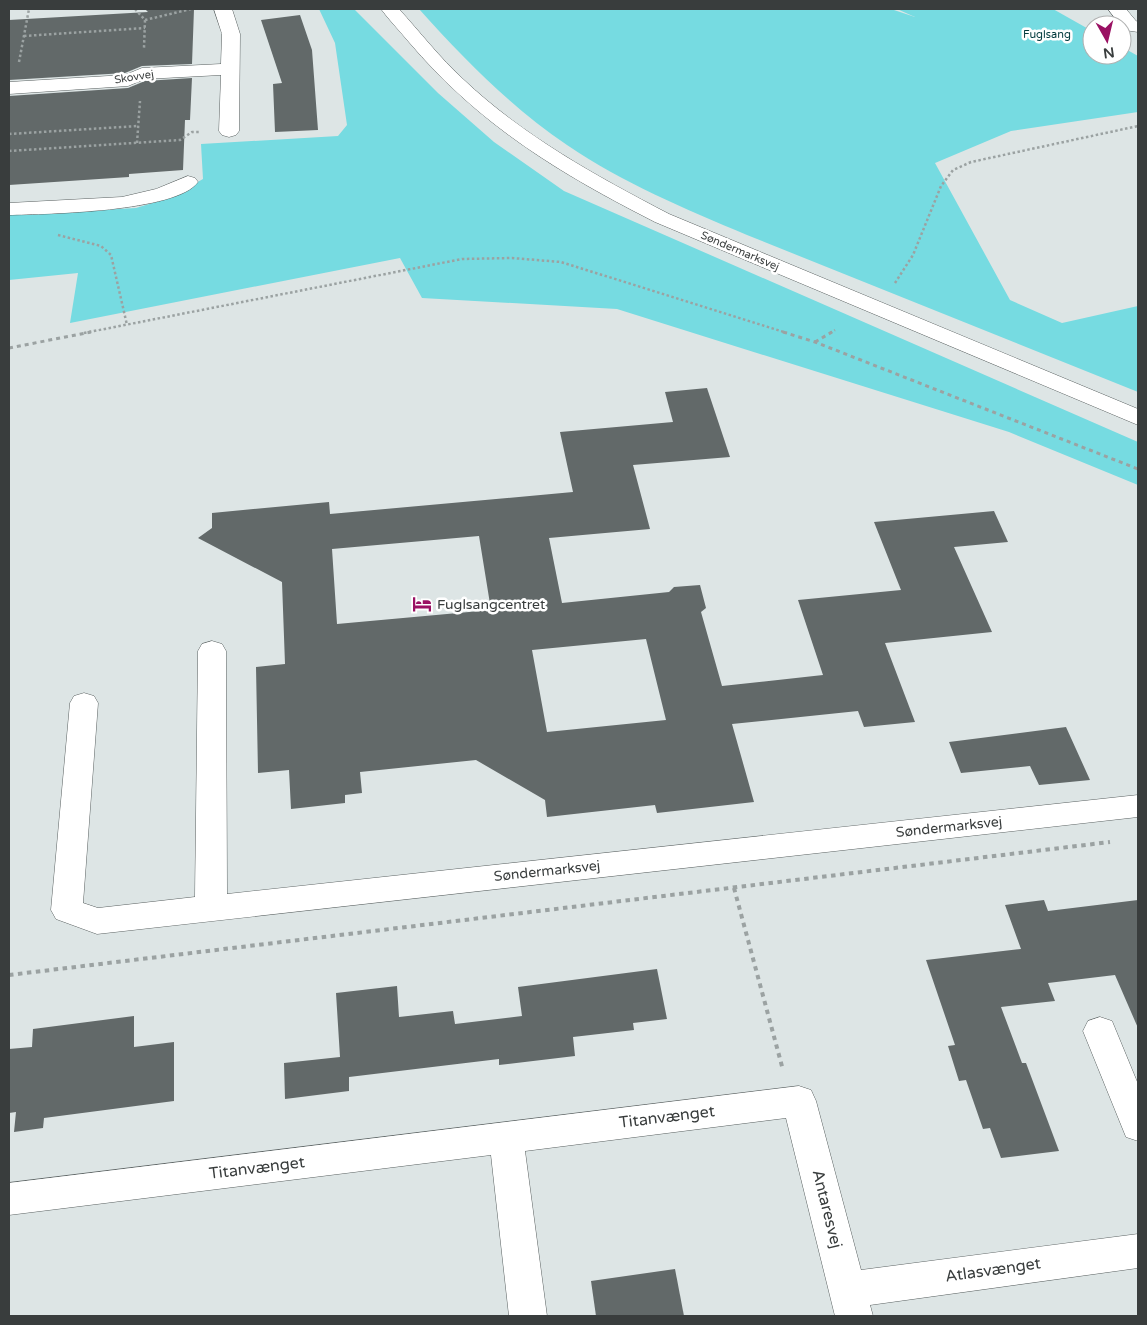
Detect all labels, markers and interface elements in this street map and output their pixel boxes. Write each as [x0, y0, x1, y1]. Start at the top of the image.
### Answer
north arrow [1082, 15, 1132, 65]
park label: Fuglsang [1023, 28, 1071, 41]
text: N [1102, 43, 1115, 62]
street label: Skovvej [113, 67, 155, 87]
street label: Søndermarksvej [699, 229, 781, 273]
hotel icon: Fuglsangcentret [411, 593, 433, 615]
place label: Fuglsangcentret [437, 596, 546, 613]
street label: Søndermarksvej [895, 813, 1003, 841]
street label: Søndermarksvej [493, 857, 601, 885]
street label: Titanvænget [618, 1101, 716, 1133]
street label: Titanvænget [208, 1152, 306, 1184]
street label: Antaresvej [808, 1168, 846, 1250]
street label: Atlasvænget [944, 1253, 1042, 1287]

